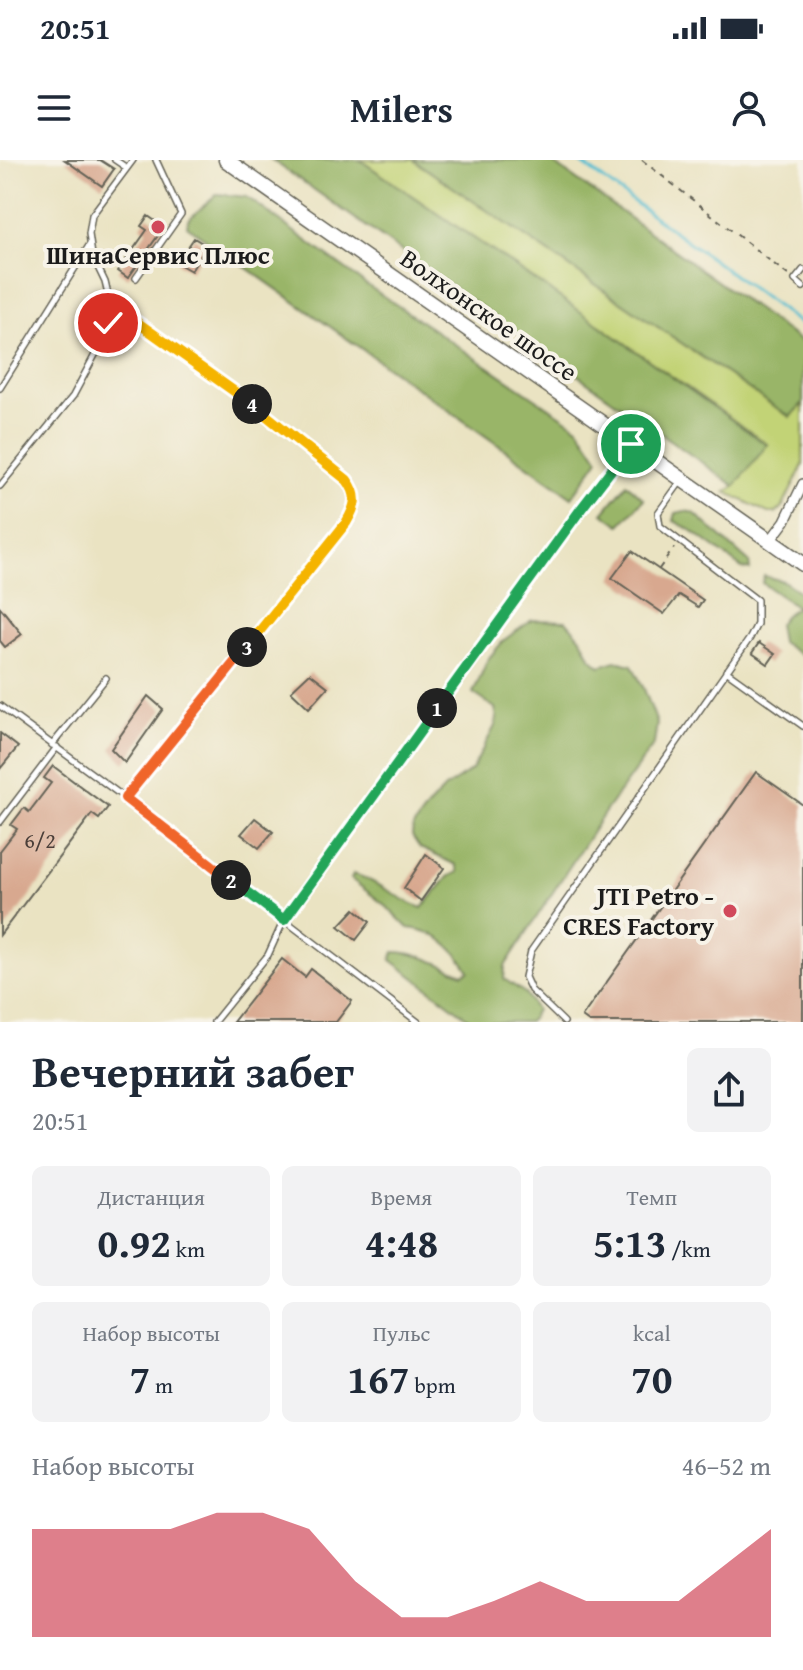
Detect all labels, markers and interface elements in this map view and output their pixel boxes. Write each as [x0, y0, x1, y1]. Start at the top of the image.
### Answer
text: 20:51 [40, 6, 111, 50]
text: Milers [350, 82, 453, 135]
icon: menu [32, 86, 76, 130]
icon: person [727, 86, 771, 130]
marker: ШинаСервис Плюс [149, 218, 167, 236]
place label: ШинаСервис Плюс [46, 235, 270, 274]
street label: Волхонское шоссе [393, 239, 586, 390]
pin [74, 289, 142, 357]
icon: check [86, 301, 130, 345]
pin: 4 [232, 384, 272, 424]
text: 4 [246, 388, 258, 420]
pin [597, 410, 665, 478]
icon: arrive [609, 422, 653, 466]
pin: 3 [227, 627, 267, 667]
text: 3 [241, 631, 253, 663]
pin: 1 [417, 688, 457, 728]
text: 1 [431, 692, 443, 724]
house number: 6/2 [24, 824, 56, 856]
pin: 2 [211, 860, 251, 900]
text: 2 [225, 864, 237, 896]
place label: JTI Petro - CRES Factory [563, 876, 715, 945]
marker: JTI Petro - CRES Factory [721, 902, 739, 920]
text: Вечерний забег [32, 1039, 354, 1103]
button: share [687, 1048, 771, 1132]
text: 20:51 [32, 1101, 88, 1140]
text: Дистанция [97, 1181, 205, 1213]
text: Время [371, 1181, 432, 1213]
text: Темп [626, 1181, 677, 1213]
text: 0.92 [97, 1213, 171, 1272]
text: 4:48 [365, 1213, 438, 1272]
text: 5:13 [593, 1213, 666, 1272]
text: km [171, 1233, 205, 1265]
text: /km [666, 1233, 711, 1265]
text: Набор высоты [82, 1317, 220, 1349]
text: Пульс [373, 1317, 430, 1349]
text: kcal [633, 1317, 671, 1349]
text: 7 [129, 1349, 150, 1408]
text: 167 [347, 1349, 410, 1408]
text: 70 [631, 1349, 673, 1408]
text: m [150, 1369, 173, 1401]
text: bpm [410, 1369, 456, 1401]
text: Набор высоты [32, 1446, 194, 1485]
text: 46–52 m [682, 1446, 771, 1485]

